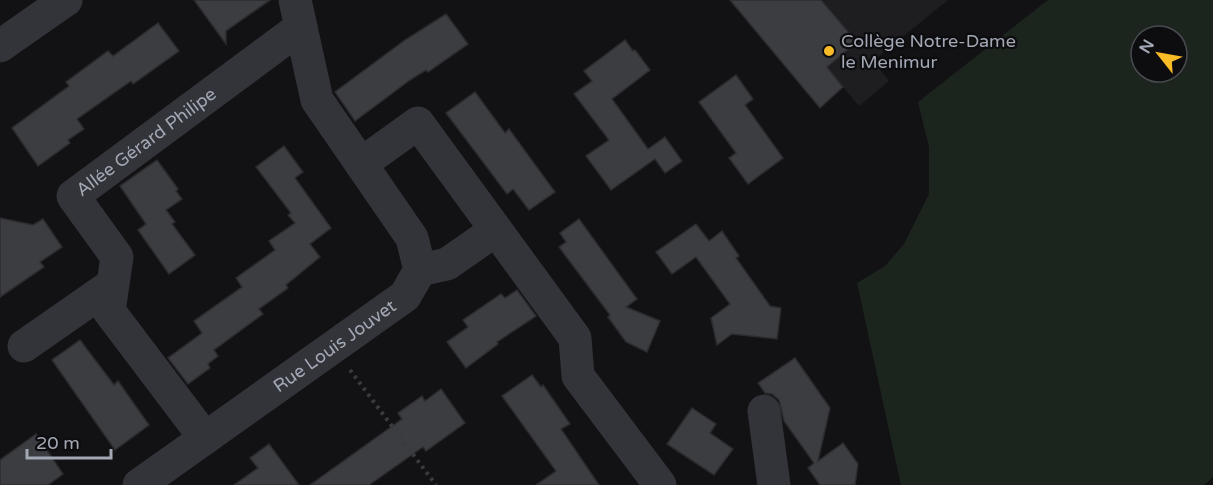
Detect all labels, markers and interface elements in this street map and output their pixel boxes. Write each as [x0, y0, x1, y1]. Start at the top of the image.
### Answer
north arrow [1129, 24, 1189, 84]
place label: Collège Notre-Dame le Menimur [841, 30, 1016, 73]
text: N [1135, 36, 1159, 57]
marker: Collège Notre-Dame le Menimur [822, 44, 836, 58]
street label: Allée Gérard Philipe [72, 83, 221, 201]
street label: Rue Louis Jouvet [269, 295, 400, 397]
scale bar [27, 422, 111, 460]
text: 20 m [36, 432, 80, 454]

